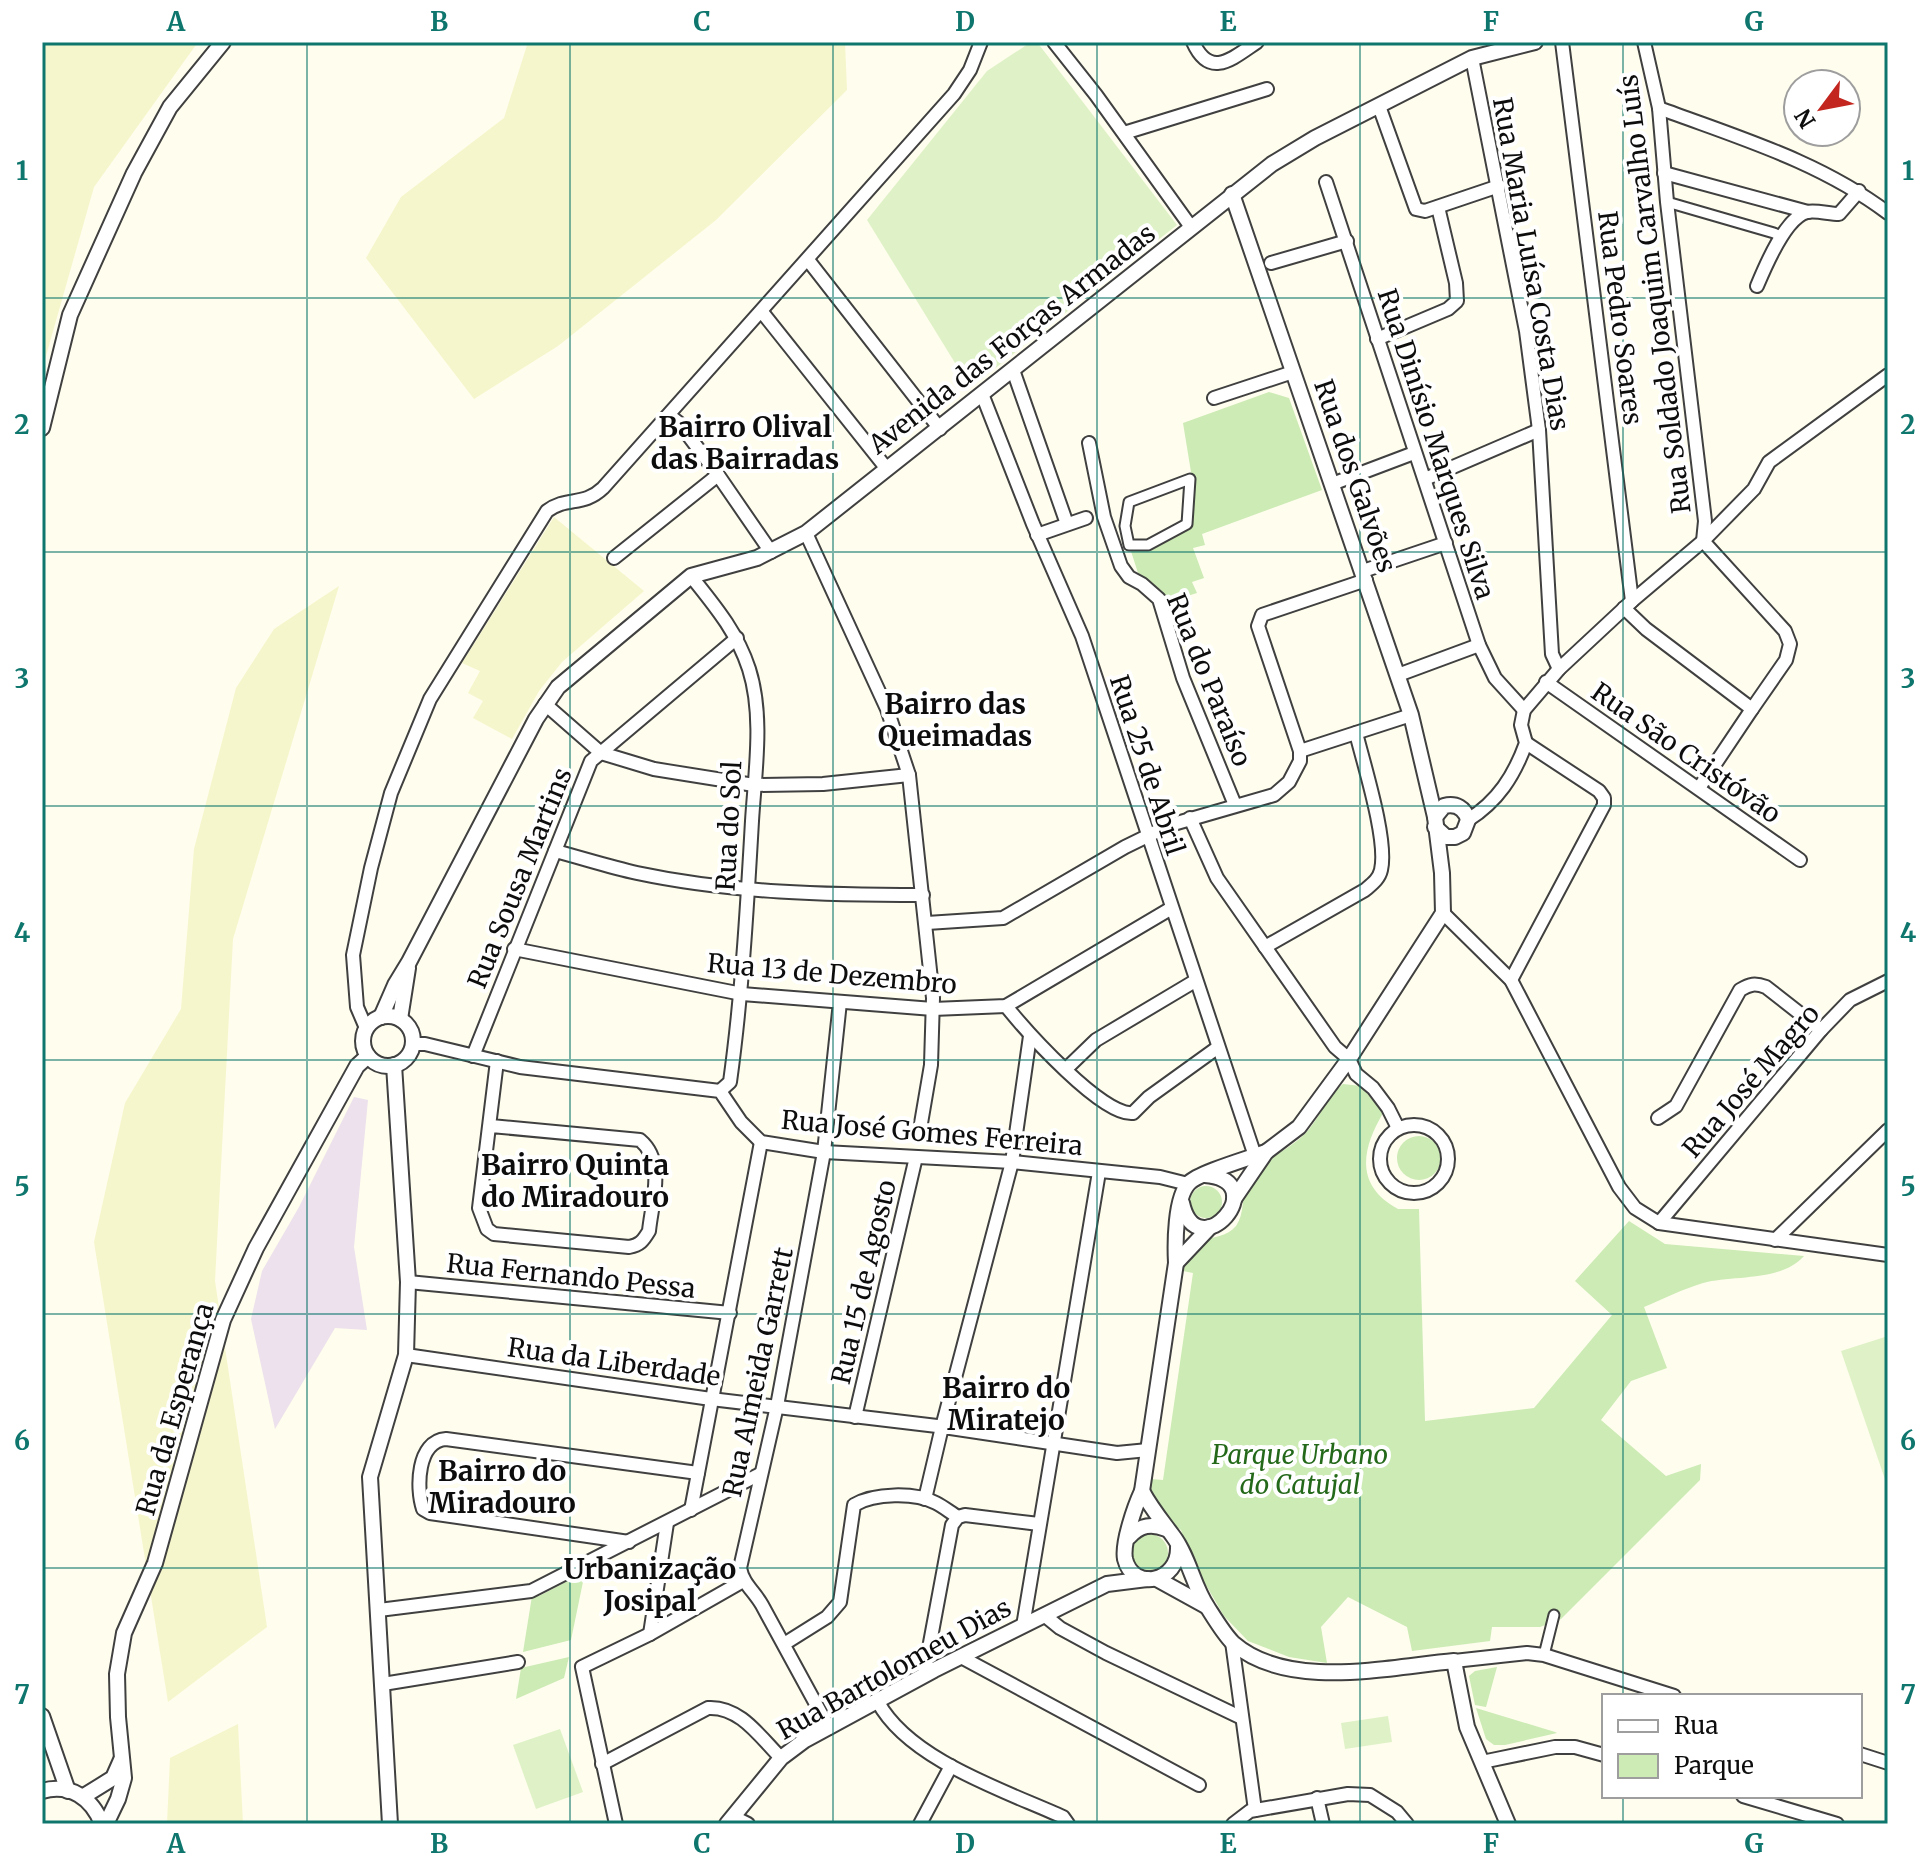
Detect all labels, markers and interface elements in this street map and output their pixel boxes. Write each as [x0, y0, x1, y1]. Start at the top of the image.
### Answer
text: A [166, 5, 186, 38]
text: B [430, 5, 448, 38]
text: C [693, 5, 711, 38]
text: D [955, 5, 975, 38]
text: E [1220, 5, 1237, 38]
text: F [1483, 5, 1499, 38]
text: G [1745, 5, 1764, 38]
north arrow [1782, 68, 1862, 148]
street label: Rua Soldado Joaquim Carvalho Luís [1611, 73, 1698, 515]
street label: Rua Maria Luísa Costa Dias [1486, 95, 1577, 433]
text: N [1788, 103, 1822, 133]
text: 1 [16, 154, 28, 187]
text: 1 [1902, 154, 1914, 187]
street label: Rua Pedro Soares [1591, 209, 1650, 427]
street label: Avenida das Forças Armadas [861, 216, 1162, 461]
street label: Rua Dinísio Marques Silva [1371, 285, 1502, 603]
street label: Rua dos Galvões [1307, 375, 1404, 577]
text: 2 [14, 408, 30, 441]
text: 2 [1900, 408, 1916, 441]
district label: Bairro Olival das Bairradas [651, 409, 839, 477]
street label: Rua do Paraíso [1160, 589, 1259, 771]
text: 3 [15, 662, 29, 695]
text: 3 [1901, 662, 1915, 695]
street label: Rua 25 de Abril [1103, 671, 1192, 859]
street label: Rua São Cristóvão [1585, 675, 1787, 830]
district label: Bairro das Queimadas [878, 686, 1032, 754]
street label: Rua do Sol [709, 760, 748, 892]
street label: Rua Sousa Martins [460, 763, 579, 993]
text: 4 [14, 916, 31, 949]
text: 4 [1900, 916, 1917, 949]
street label: Rua 13 de Dezembro [706, 946, 958, 1001]
street label: Rua José Magro [1675, 997, 1826, 1164]
street label: Rua José Gomes Ferreira [780, 1103, 1084, 1162]
district label: Bairro Quinta do Miradouro [481, 1147, 669, 1215]
text: 5 [14, 1170, 30, 1203]
text: 5 [1900, 1170, 1916, 1203]
street label: Rua 15 de Agosto [824, 1177, 903, 1387]
street label: Rua Almeida Garrett [715, 1244, 800, 1500]
street label: Rua Fernando Pessa [445, 1246, 697, 1305]
street label: Rua da Esperança [128, 1299, 221, 1519]
street label: Rua da Liberdade [506, 1330, 722, 1393]
district label: Bairro do Miratejo [942, 1370, 1070, 1438]
text: 6 [14, 1424, 30, 1457]
text: 6 [1900, 1424, 1916, 1457]
park label: Parque Urbano do Catujal [1212, 1438, 1388, 1501]
district label: Bairro do Miradouro [428, 1453, 576, 1521]
district label: Urbanização Josipal [564, 1551, 736, 1619]
street label: Rua Bartolomeu Dias [771, 1591, 1016, 1747]
text: 7 [14, 1678, 30, 1711]
text: 7 [1900, 1678, 1916, 1711]
legend [1602, 1694, 1862, 1798]
text: Rua [1674, 1710, 1718, 1741]
text: Parque [1674, 1750, 1754, 1781]
text: A [166, 1827, 186, 1860]
text: B [430, 1827, 448, 1860]
text: C [693, 1827, 711, 1860]
text: D [955, 1827, 975, 1860]
text: E [1220, 1827, 1237, 1860]
text: F [1483, 1827, 1499, 1860]
text: G [1745, 1827, 1764, 1860]

